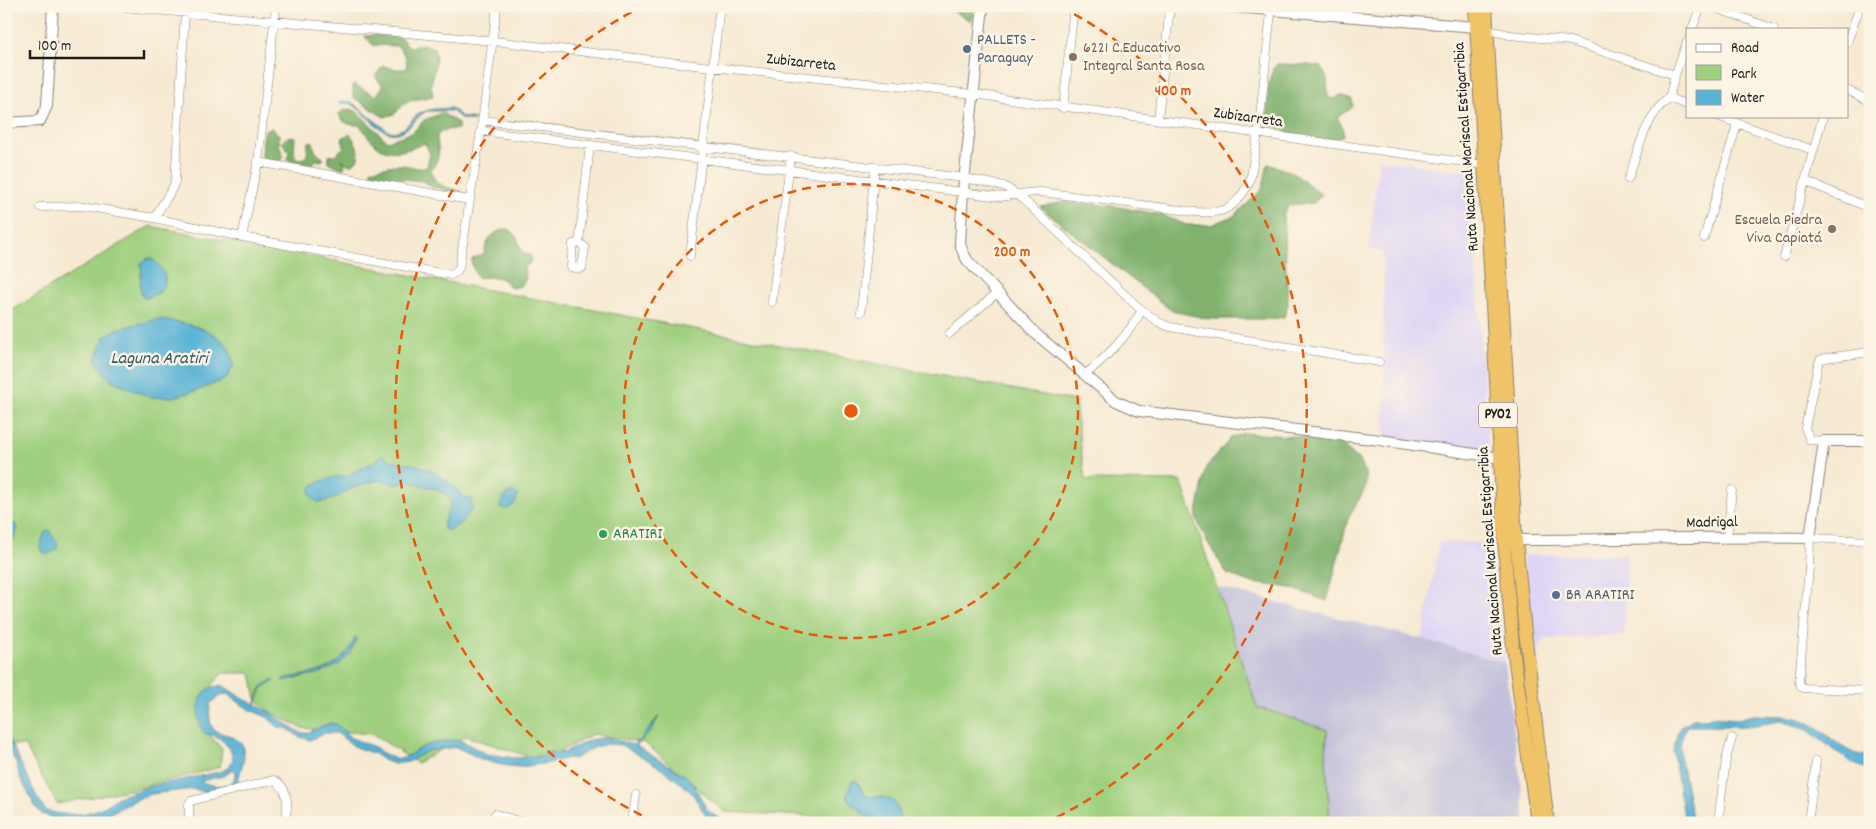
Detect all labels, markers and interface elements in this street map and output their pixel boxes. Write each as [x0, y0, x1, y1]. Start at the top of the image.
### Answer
scale bar [30, 28, 144, 60]
legend [1686, 28, 1848, 118]
place label: PALLETS - Paraguay [977, 29, 1036, 70]
text: 100 m [38, 36, 71, 58]
place label: 6221 C.Educativo Integral Santa Rosa [1083, 37, 1205, 78]
text: Road [1731, 38, 1759, 60]
street label: Ruta Nacional Mariscal Estigarribia [1448, 41, 1486, 252]
marker: PALLETS - Paraguay [961, 43, 973, 55]
street label: Zubizarreta [765, 48, 837, 78]
marker: 6221 C.Educativo Integral Santa Rosa [1067, 51, 1079, 63]
text: Park [1731, 64, 1757, 86]
text: 400 m [1155, 81, 1191, 103]
text: Water [1731, 88, 1765, 110]
street label: Zubizarreta [1212, 102, 1285, 134]
place label: Escuela Piedra Viva Capiatá [1734, 209, 1822, 250]
marker: Escuela Piedra Viva Capiatá [1826, 223, 1838, 235]
text: 200 m [994, 242, 1030, 264]
water label: Laguna Aratiri [110, 347, 210, 372]
centre of rings [842, 402, 860, 420]
road number: PY02 [1479, 402, 1517, 428]
street label: Ruta Nacional Mariscal Estigarribia [1472, 445, 1510, 656]
street label: Madrigal [1686, 511, 1738, 535]
place label: ARATIRI [613, 523, 662, 546]
marker: ARATIRI [597, 528, 609, 540]
place label: BR ARATIRI [1566, 584, 1634, 607]
marker: BR ARATIRI [1550, 589, 1562, 601]

